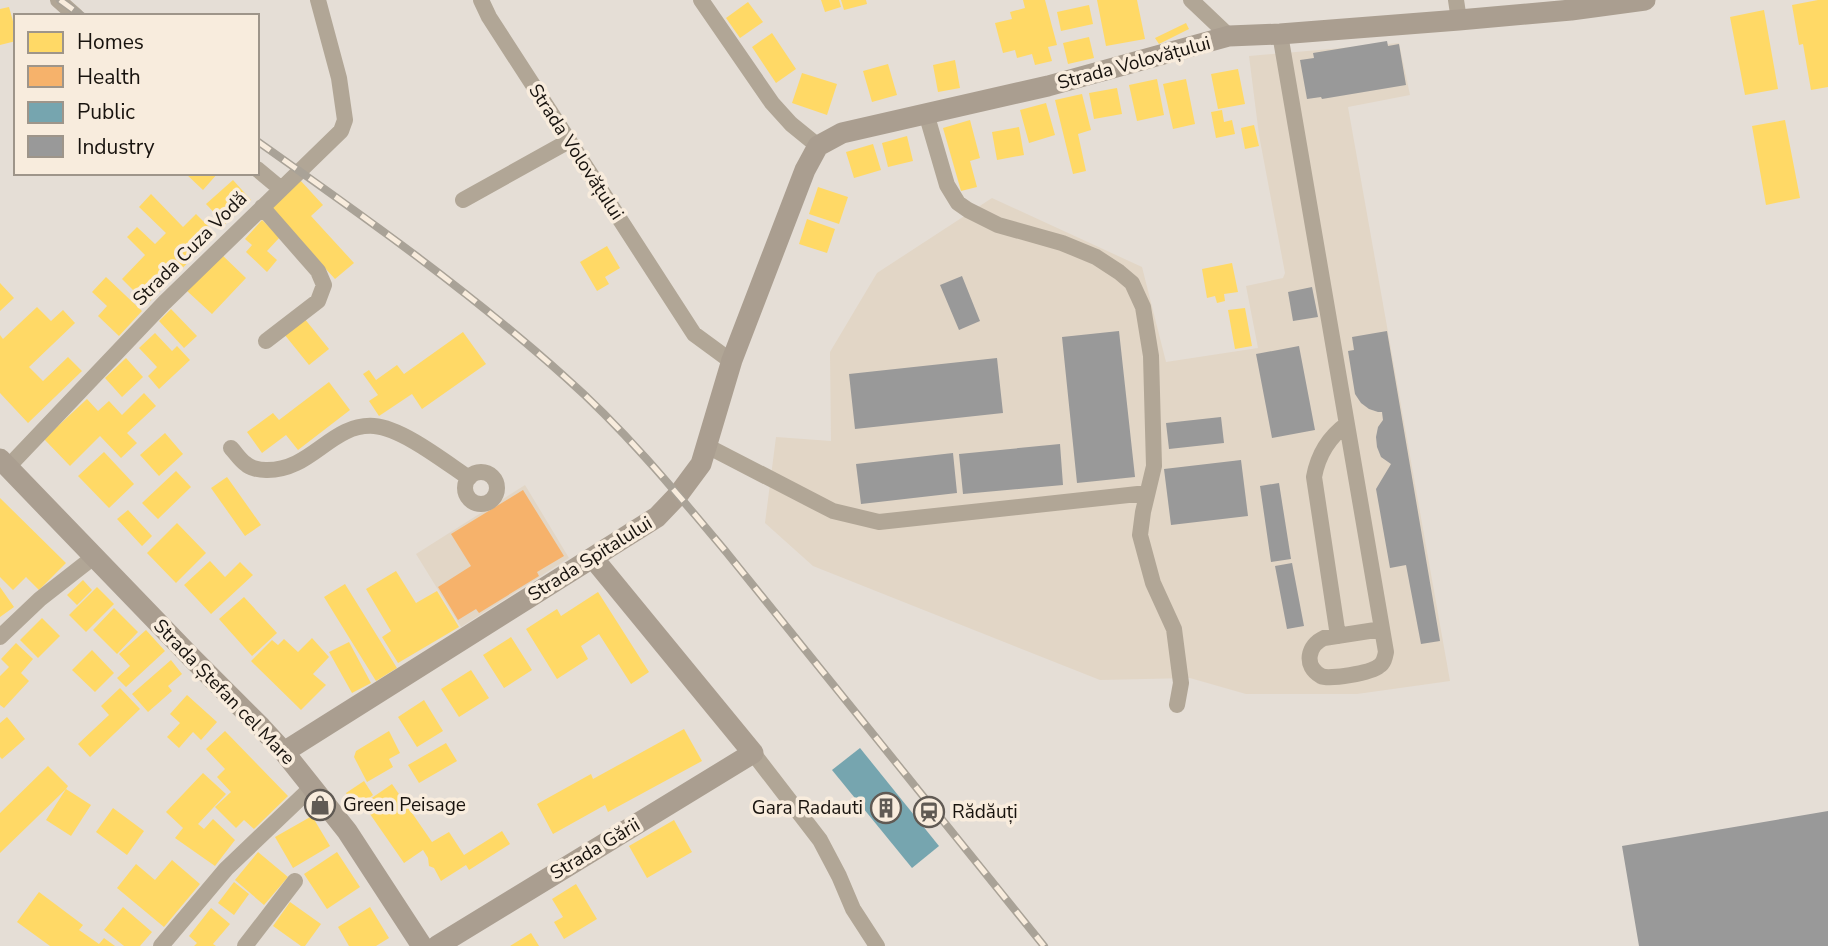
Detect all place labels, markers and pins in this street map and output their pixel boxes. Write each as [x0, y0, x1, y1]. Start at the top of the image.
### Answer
shop icon: Green Peisage [303, 788, 337, 822]
building icon: Gara Radauti [869, 791, 903, 825]
place label: Green Peisage [343, 792, 466, 818]
place label: Gara Radauti [752, 795, 863, 821]
station icon: Rădăuți [912, 795, 946, 829]
place label: Rădăuți [952, 799, 1018, 825]

